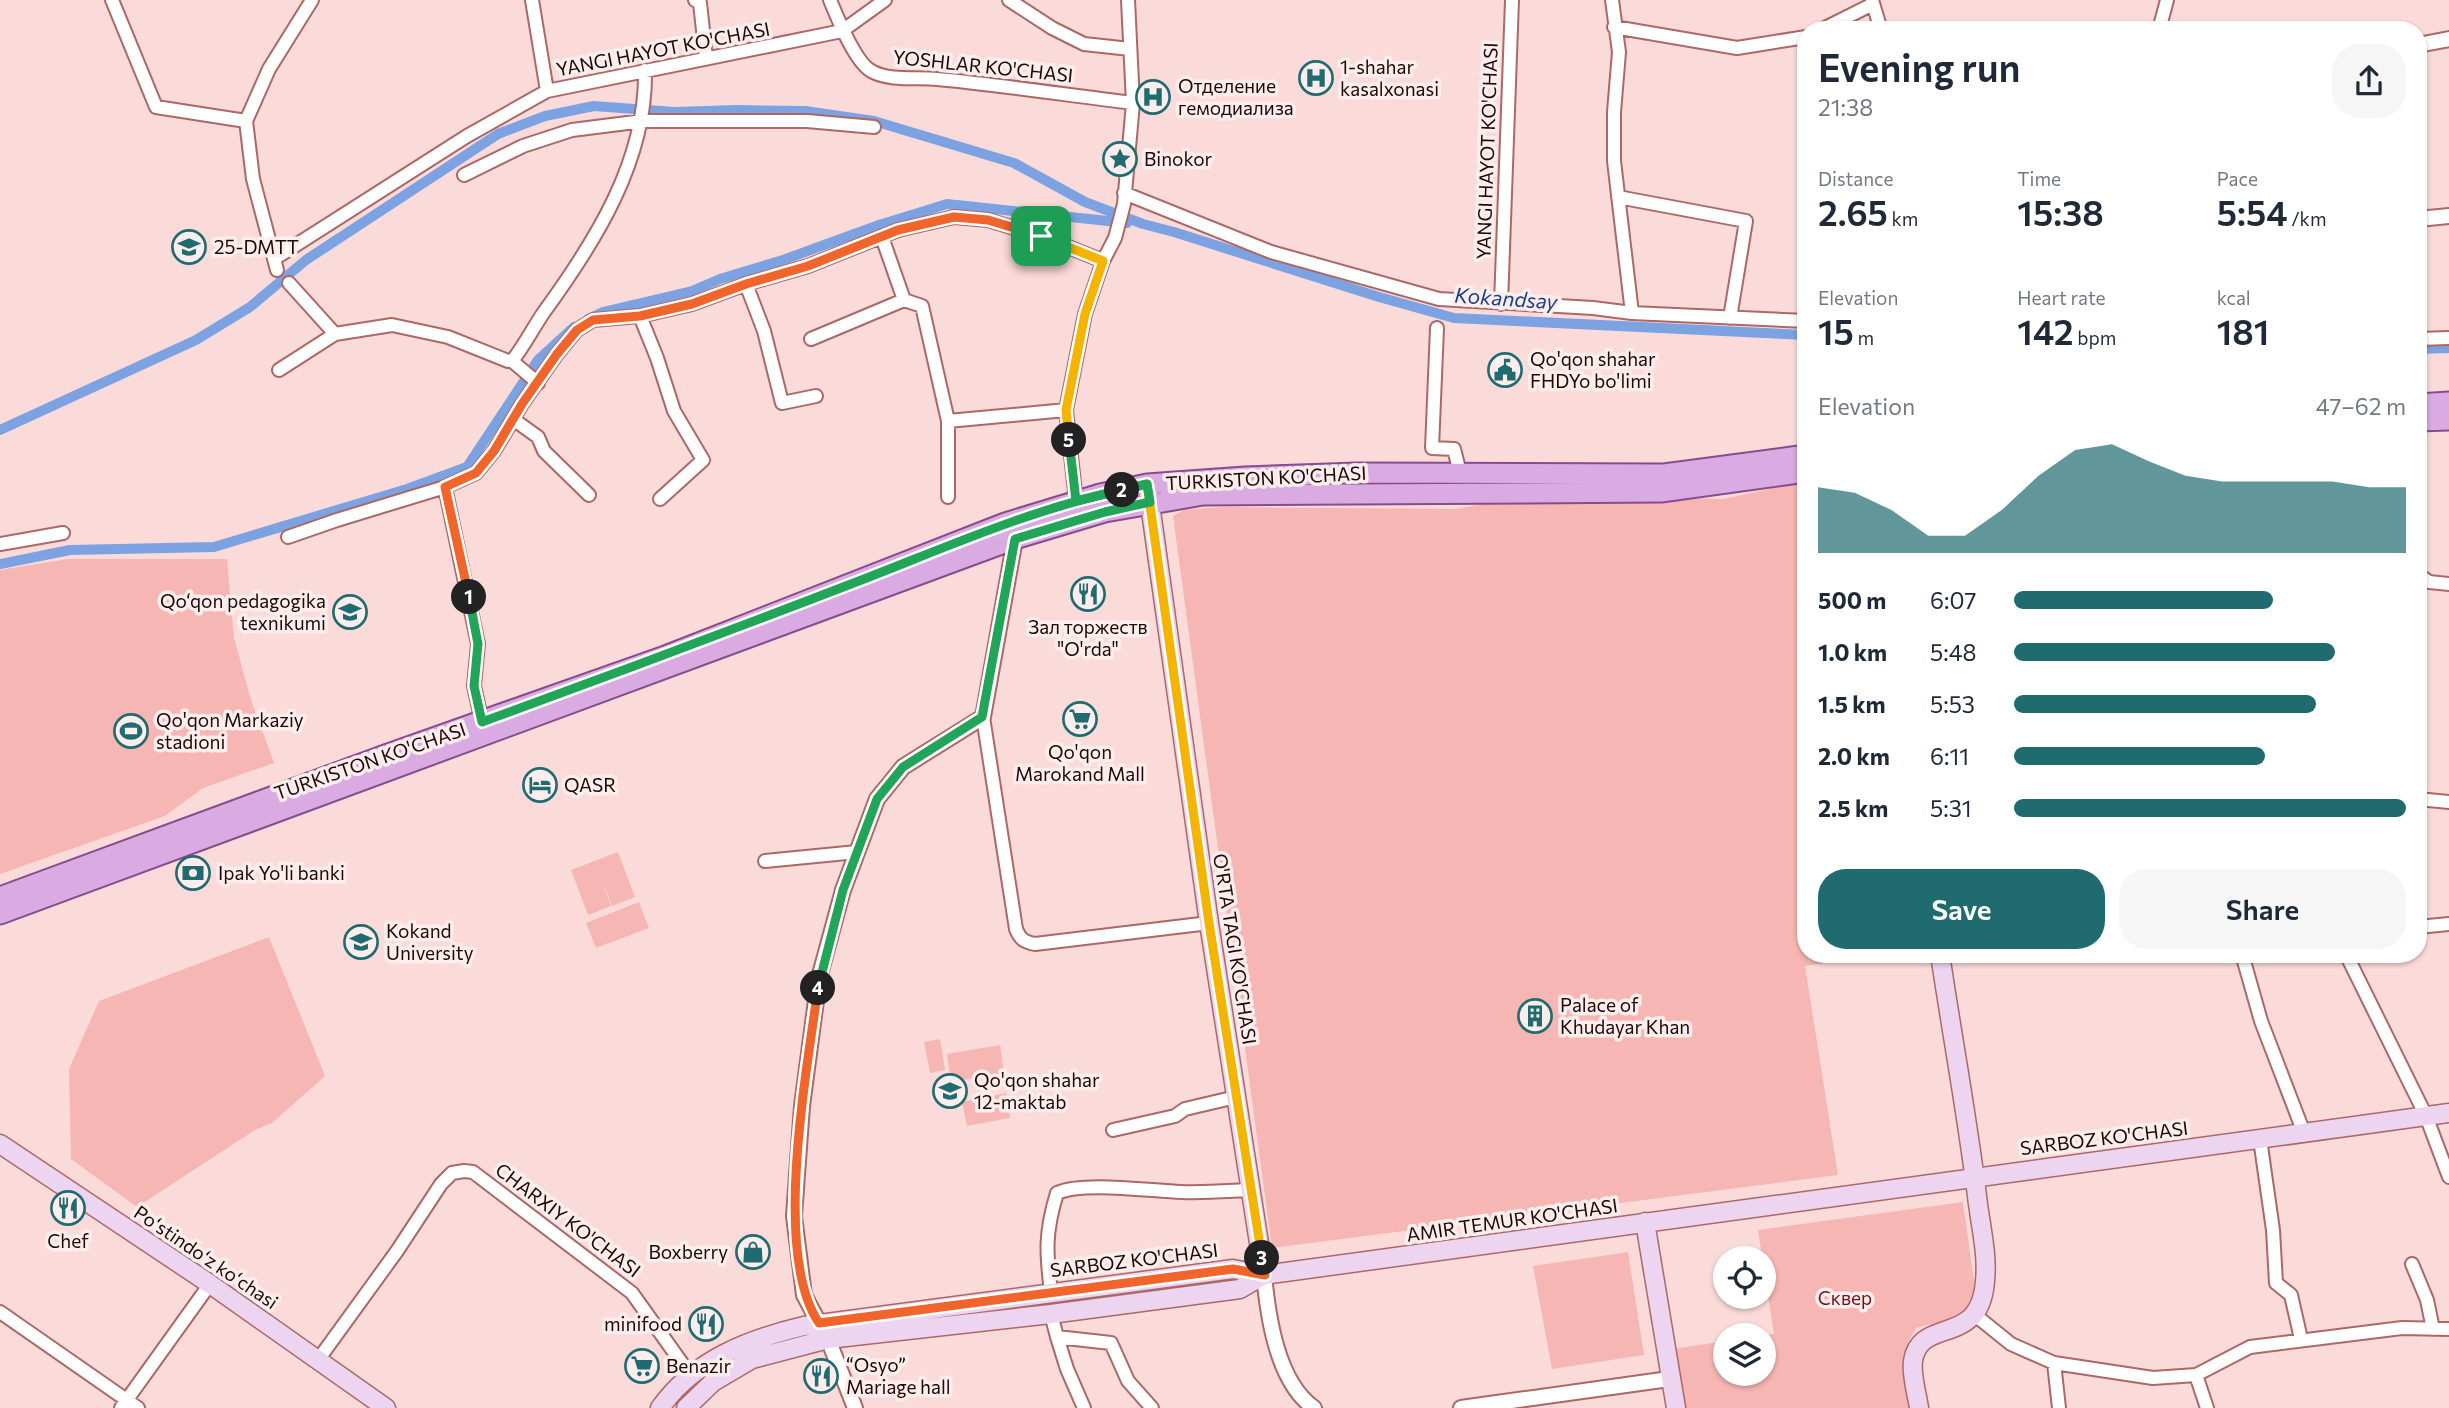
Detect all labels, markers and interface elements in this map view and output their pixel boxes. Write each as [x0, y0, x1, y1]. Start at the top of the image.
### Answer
street label: YANGI HAYOT KO'CHASI [554, 16, 772, 81]
street label: YANGI HAYOT KO'CHASI [1471, 42, 1502, 260]
text: Evening run [1818, 43, 2021, 90]
button: share [2332, 44, 2406, 118]
street label: YOSHLAR KO'CHASI [892, 45, 1074, 86]
place label: 1-shahar kasalxonasi [1340, 55, 1439, 100]
hospital icon: 1-shahar kasalxonasi [1297, 59, 1335, 97]
place label: Отделение гемодиализа [1178, 74, 1294, 119]
hospital icon: Отделение гемодиализа [1134, 78, 1172, 116]
text: 21:38 [1818, 93, 1873, 121]
place icon: Binokor [1101, 140, 1139, 178]
place label: Binokor [1144, 147, 1213, 170]
text: Distance [1818, 167, 1894, 190]
text: Time [2017, 167, 2061, 190]
text: Pace [2217, 167, 2258, 190]
text: 2.65 [1818, 190, 1888, 233]
text: 15:38 [2017, 190, 2104, 233]
text: 5:54 [2217, 190, 2288, 233]
pin [1011, 206, 1071, 266]
text: km [1888, 207, 1918, 230]
text: /km [2288, 207, 2326, 230]
icon: arrive [1022, 217, 1060, 255]
school or university icon: 25-DMTT [170, 228, 208, 266]
place label: 25-DMTT [214, 235, 299, 258]
water label: Kokandsay [1454, 281, 1560, 314]
text: Elevation [1818, 286, 1898, 309]
text: Heart rate [2017, 286, 2106, 309]
text: kcal [2217, 286, 2251, 309]
text: 15 [1818, 309, 1854, 352]
text: 142 [2017, 309, 2074, 352]
text: 181 [2217, 309, 2269, 352]
text: m [1854, 326, 1874, 349]
text: bpm [2074, 326, 2116, 349]
place label: Qo'qon shahar FHDYo bo'limi [1530, 347, 1656, 392]
public building icon: Qo'qon shahar FHDYo bo'limi [1486, 351, 1524, 389]
text: Elevation [1818, 392, 1915, 420]
text: 47–62 m [2316, 392, 2406, 420]
pin: 5 [1052, 422, 1086, 458]
text: 5 [1063, 428, 1074, 451]
street label: TURKISTON KO'CHASI [1165, 461, 1367, 494]
pin: 2 [1104, 472, 1140, 508]
text: 2 [1116, 478, 1127, 501]
restaurant icon: Зал торжеств "O'rda" [1069, 575, 1107, 613]
pin: 1 [452, 580, 486, 614]
text: 1 [464, 585, 473, 608]
text: 500 m [1818, 586, 1886, 614]
text: 6:07 [1930, 586, 1976, 614]
place label: Qo‘qon pedagogika texnikumi [160, 589, 326, 634]
school or university icon: Qo‘qon pedagogika texnikumi [331, 593, 369, 631]
place label: Зал торжеств "O'rda" [1028, 615, 1148, 660]
text: 1.0 km [1818, 638, 1887, 666]
text: 5:48 [1930, 638, 1976, 666]
text: 1.5 km [1818, 690, 1886, 718]
text: 5:53 [1930, 690, 1975, 718]
supermarket icon: Qo'qon Marokand Mall [1061, 700, 1099, 738]
place label: Qo'qon Markaziy stadioni [156, 708, 304, 753]
sports icon: Qo'qon Markaziy stadioni [112, 712, 150, 750]
street label: TURKISTON KO'CHASI [271, 717, 469, 804]
place label: Qo'qon Marokand Mall [1015, 740, 1145, 785]
text: 2.0 km [1818, 742, 1890, 770]
text: 6:11 [1930, 742, 1969, 770]
hotel icon: QASR [521, 766, 559, 804]
place label: QASR [564, 773, 616, 796]
text: 2.5 km [1818, 794, 1888, 822]
text: 5:31 [1930, 794, 1972, 822]
street label: O'RTA TAGI KO'CHASI [1209, 852, 1262, 1046]
bank icon: Ipak Yo'li banki [174, 854, 212, 892]
place label: Ipak Yo'li banki [218, 861, 345, 884]
button: Save [1818, 869, 2105, 949]
button: Share [2119, 869, 2406, 949]
place label: Kokand University [386, 919, 474, 964]
school or university icon: Kokand University [342, 923, 380, 961]
pin: 4 [800, 970, 836, 1006]
text: 4 [812, 976, 823, 999]
place label: Palace of Khudayar Khan [1560, 993, 1690, 1038]
building icon: Palace of Khudayar Khan [1516, 997, 1554, 1035]
place label: Qo'qon shahar 12-maktab [974, 1068, 1100, 1113]
school or university icon: Qo'qon shahar 12-maktab [931, 1072, 969, 1110]
street label: SARBOZ KO'CHASI [2019, 1116, 2189, 1159]
street label: CHARXIY KO'CHASI [491, 1158, 645, 1282]
restaurant icon: Chef [49, 1189, 87, 1227]
street label: AMIR TEMUR KO'CHASI [1405, 1193, 1619, 1246]
street label: Poʻstindoʻz koʻchasi [130, 1200, 283, 1313]
place label: Chef [47, 1229, 89, 1252]
shop icon: Boxberry [734, 1233, 772, 1271]
street label: SARBOZ KO'CHASI [1049, 1238, 1219, 1281]
place label: Boxberry [648, 1240, 728, 1263]
pin: 3 [1244, 1240, 1280, 1276]
text: 3 [1256, 1246, 1267, 1269]
map controls [1713, 1246, 1776, 1386]
button: locate [1713, 1246, 1776, 1309]
park label: Сквер [1818, 1286, 1872, 1309]
restaurant icon: minifood [687, 1305, 725, 1343]
place label: minifood [604, 1312, 682, 1335]
button: layers [1713, 1323, 1776, 1386]
supermarket icon: Benazir [623, 1347, 661, 1385]
place label: “Osyo” Mariage hall [846, 1353, 951, 1398]
place label: Benazir [666, 1354, 731, 1377]
restaurant icon: “Osyo” Mariage hall [802, 1357, 840, 1395]

